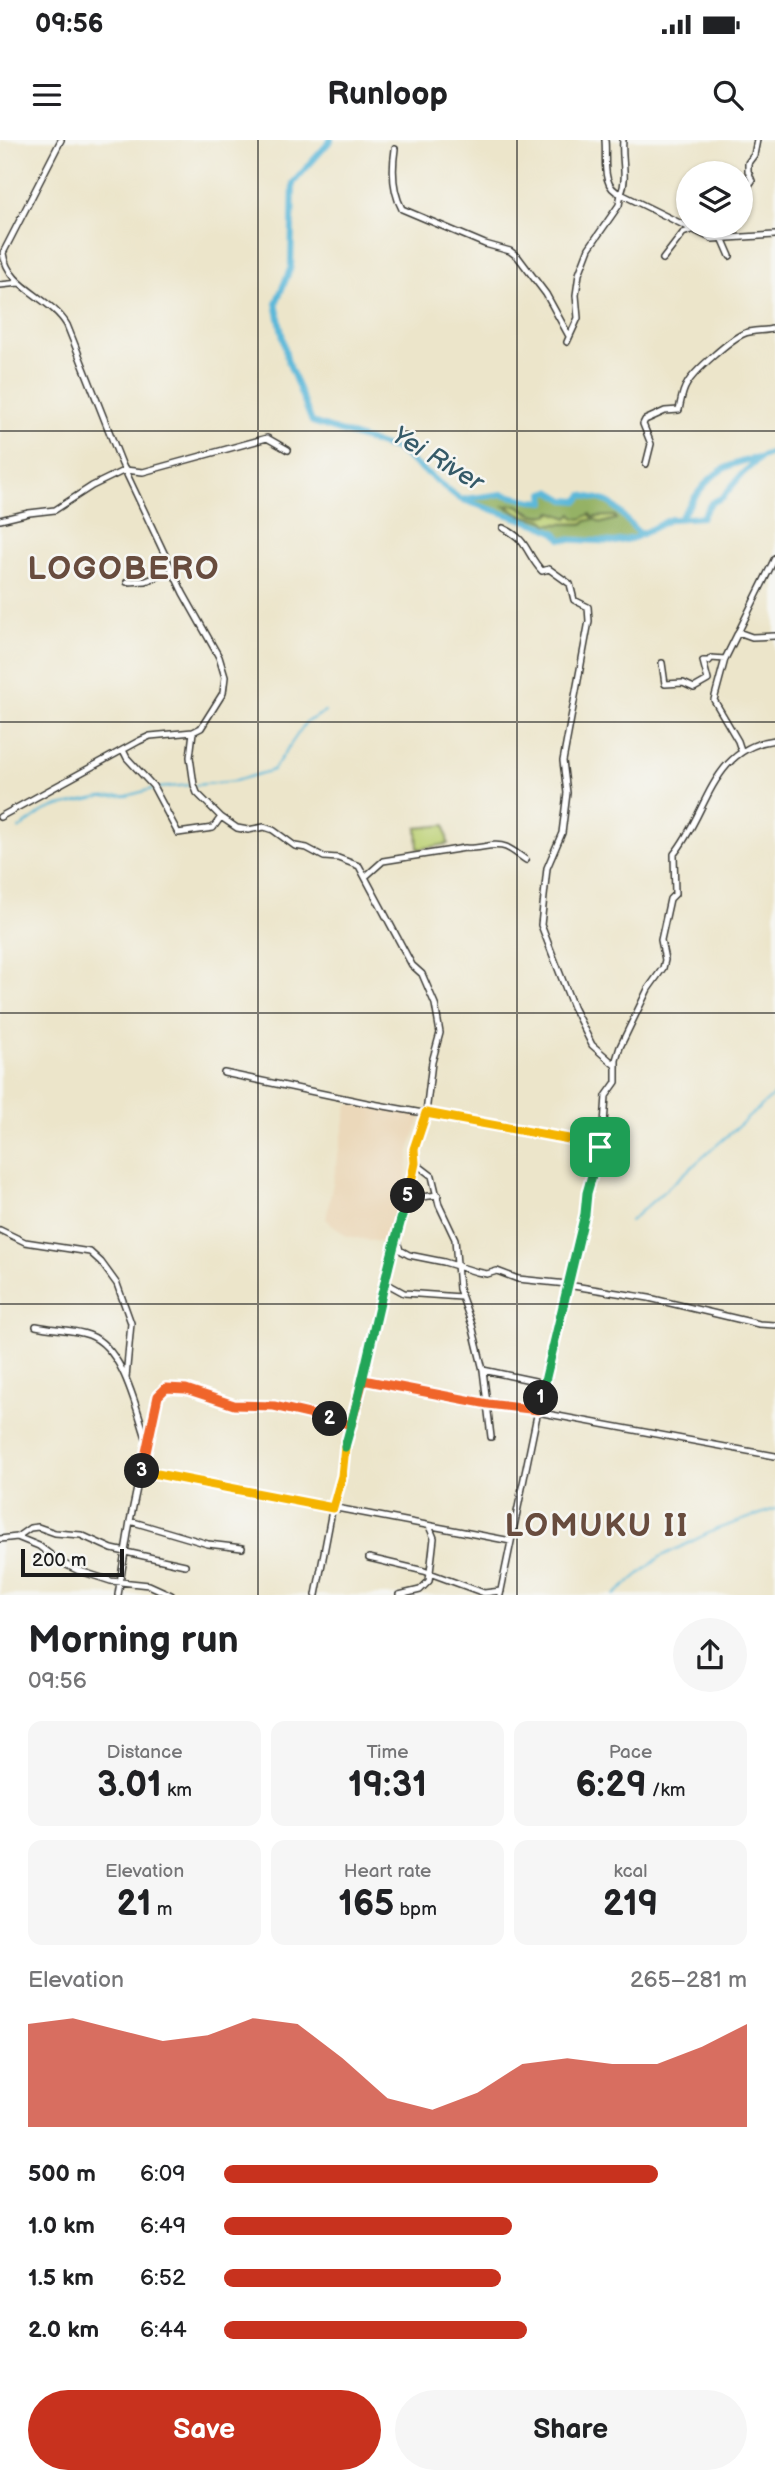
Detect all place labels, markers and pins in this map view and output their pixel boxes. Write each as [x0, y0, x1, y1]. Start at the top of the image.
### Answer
pin [570, 1117, 630, 1177]
pin: 5 [390, 1178, 426, 1214]
pin: 1 [524, 1380, 558, 1416]
pin: 2 [312, 1402, 348, 1436]
pin: 3 [124, 1454, 160, 1488]

